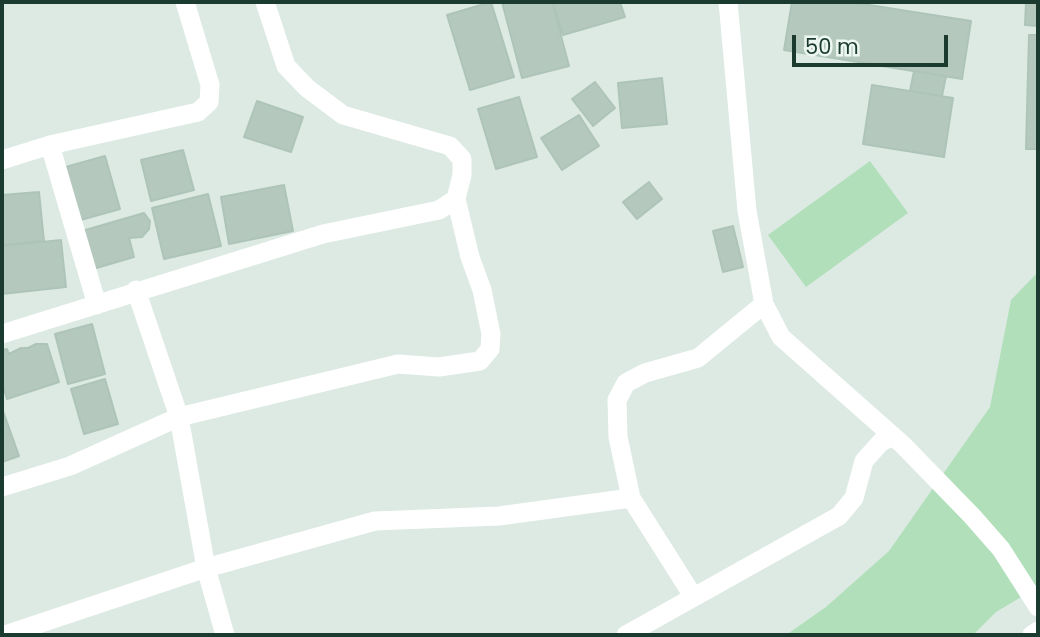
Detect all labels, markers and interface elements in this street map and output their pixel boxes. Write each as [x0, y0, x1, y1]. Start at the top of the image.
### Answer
scale bar [795, 21, 951, 65]
text: 50 m [805, 32, 859, 61]

